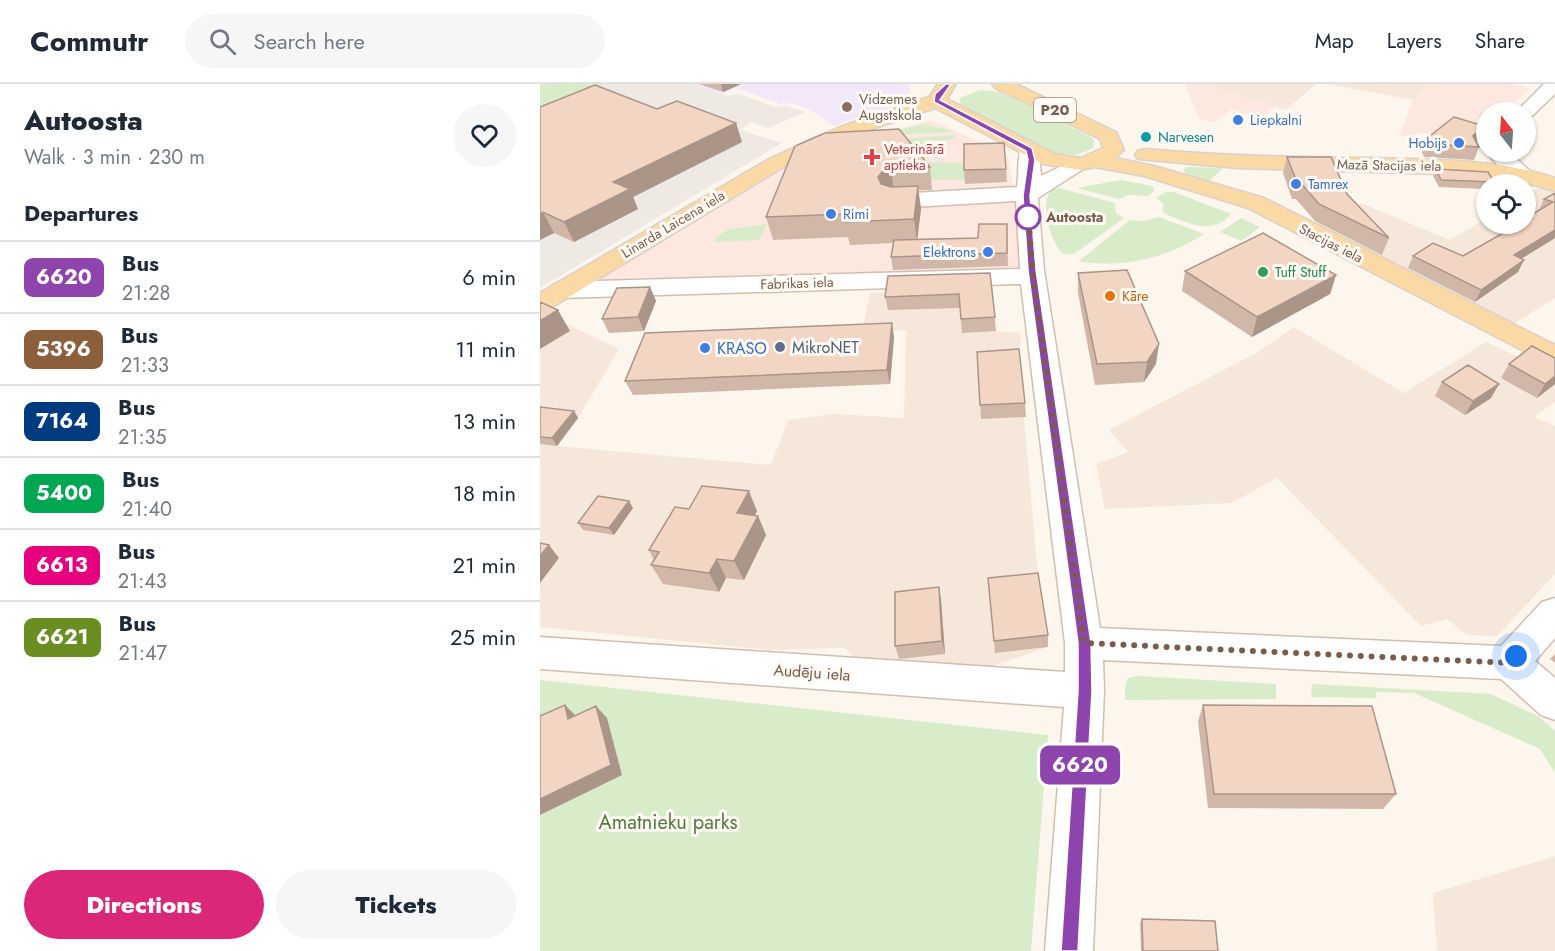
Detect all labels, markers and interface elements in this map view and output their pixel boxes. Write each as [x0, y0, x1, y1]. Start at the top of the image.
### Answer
search box [185, 14, 605, 68]
text: Commutr [30, 21, 149, 62]
icon: search [206, 25, 239, 58]
text: Search here [254, 25, 365, 57]
text: Map [1315, 26, 1354, 56]
text: Layers [1387, 26, 1442, 56]
text: Share [1475, 26, 1525, 56]
place label: Vidzemes Augstskola [859, 89, 921, 125]
road number: P20 [1034, 98, 1076, 122]
text: Autoosta [24, 100, 143, 141]
marker: Vidzemes Augstskola [840, 100, 854, 114]
north arrow [1476, 102, 1536, 162]
map controls [1476, 102, 1536, 234]
button: heart [453, 104, 516, 167]
place label: Liepkalni [1250, 110, 1302, 130]
marker: Liepkalni [1231, 113, 1245, 127]
place label: Narvesen [1158, 127, 1214, 147]
marker: Narvesen [1139, 130, 1153, 144]
place label: Hobijs [1409, 133, 1447, 153]
marker: Hobijs [1452, 136, 1466, 150]
place label: Veterinārā aptieka [884, 139, 944, 175]
text: Walk · 3 min · 230 m [24, 143, 205, 172]
marker: Veterinārā aptieka [865, 150, 879, 164]
street label: Mazā Stacijas iela [1337, 154, 1441, 176]
place label: Tamrex [1308, 174, 1348, 194]
button: locate [1476, 174, 1536, 234]
marker: Tamrex [1289, 177, 1303, 191]
street label: Linarda Laicena iela [618, 185, 728, 263]
text: Departures [24, 197, 138, 229]
place label: Rimi [843, 204, 869, 224]
marker: Autoosta [1015, 204, 1041, 230]
marker: Rimi [824, 207, 838, 221]
place label: Autoosta [1045, 207, 1103, 227]
street label: Stacijas iela [1296, 218, 1366, 268]
place label: Elektrons [923, 242, 976, 262]
marker: Elektrons [981, 245, 995, 259]
text: Bus [122, 247, 159, 279]
text: 6 min [462, 261, 516, 293]
text: 6620 [36, 262, 92, 292]
place label: Tuff Stuff [1275, 262, 1327, 282]
marker: Tuff Stuff [1256, 265, 1270, 279]
street label: Fabrikas iela [760, 272, 834, 294]
text: 21:28 [122, 279, 170, 308]
place label: Kāre [1122, 286, 1149, 306]
marker: Kāre [1103, 289, 1117, 303]
text: Bus [121, 319, 158, 351]
text: 11 min [455, 333, 516, 365]
text: 5396 [36, 334, 91, 364]
place label: MikroNET [792, 336, 859, 359]
place label: KRASO [717, 337, 767, 360]
marker: MikroNET [773, 340, 787, 354]
marker: KRASO [698, 341, 712, 355]
text: 21:33 [121, 351, 169, 380]
text: Bus [118, 391, 155, 423]
text: 13 min [453, 405, 516, 437]
text: 7164 [36, 406, 88, 436]
text: 21:35 [118, 423, 167, 452]
text: Bus [122, 463, 159, 495]
text: 18 min [453, 477, 516, 509]
text: 5400 [36, 478, 92, 508]
text: 21:40 [122, 495, 172, 524]
text: Bus [118, 535, 155, 567]
text: 21 min [453, 549, 516, 581]
text: 6613 [36, 550, 88, 580]
text: 21:43 [118, 567, 167, 596]
text: Bus [119, 607, 156, 639]
text: 25 min [450, 621, 516, 653]
text: 6621 [36, 622, 89, 652]
text: 21:47 [119, 639, 167, 668]
your location [1501, 641, 1531, 671]
street label: Audēju iela [773, 658, 851, 687]
line badge: 6620 [1038, 746, 1122, 784]
text: 6620 [1052, 750, 1108, 780]
park label: Amatnieku parks [598, 808, 738, 837]
button: Directions [24, 870, 264, 939]
button: Tickets [276, 870, 516, 939]

